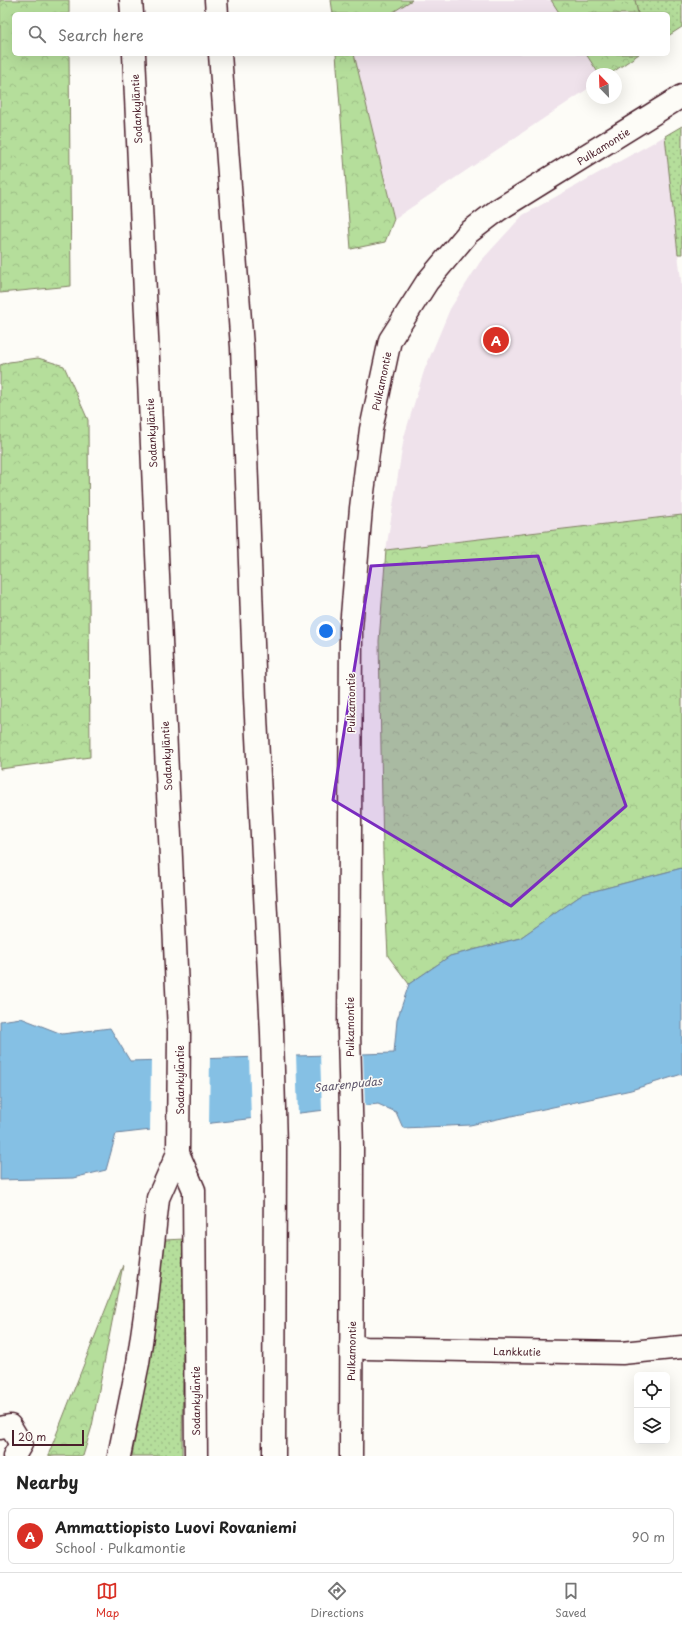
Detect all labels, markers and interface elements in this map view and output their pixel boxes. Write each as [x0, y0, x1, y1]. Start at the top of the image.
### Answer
search box [12, 12, 670, 56]
icon: search [26, 23, 48, 45]
text: Search here [58, 23, 144, 46]
north arrow [586, 68, 622, 104]
street label: Sodankyläntie [127, 74, 146, 144]
street label: Pulkamontie [574, 124, 632, 168]
pin: A [483, 325, 509, 355]
street label: Pulkamontie [367, 350, 395, 412]
street label: Sodankyläntie [142, 398, 161, 468]
your location [316, 621, 336, 641]
street label: Pulkamontie [343, 673, 358, 733]
street label: Sodankyläntie [157, 721, 176, 791]
street label: Pulkamontie [342, 997, 357, 1057]
street label: Sodankyläntie [172, 1045, 188, 1115]
water label: Saarenpudas [313, 1072, 384, 1096]
street label: Pulkamontie [343, 1321, 359, 1381]
street label: Lankkutie [493, 1343, 541, 1359]
street label: Sodankyläntie [188, 1366, 204, 1436]
map controls [634, 1372, 670, 1444]
button: locate [634, 1372, 670, 1408]
button: layers [634, 1408, 670, 1444]
scale bar [12, 1428, 84, 1447]
text: 20 m [18, 1428, 46, 1445]
text: Nearby [16, 1469, 78, 1495]
text: Ammattiopisto Luovi Rovaniemi [55, 1515, 297, 1538]
text: A [25, 1527, 35, 1546]
text: 90 m [632, 1527, 665, 1546]
text: School · Pulkamontie [55, 1538, 186, 1557]
tab: Map [96, 1580, 119, 1621]
tab: Directions [310, 1580, 364, 1621]
tab: Saved [555, 1580, 586, 1621]

